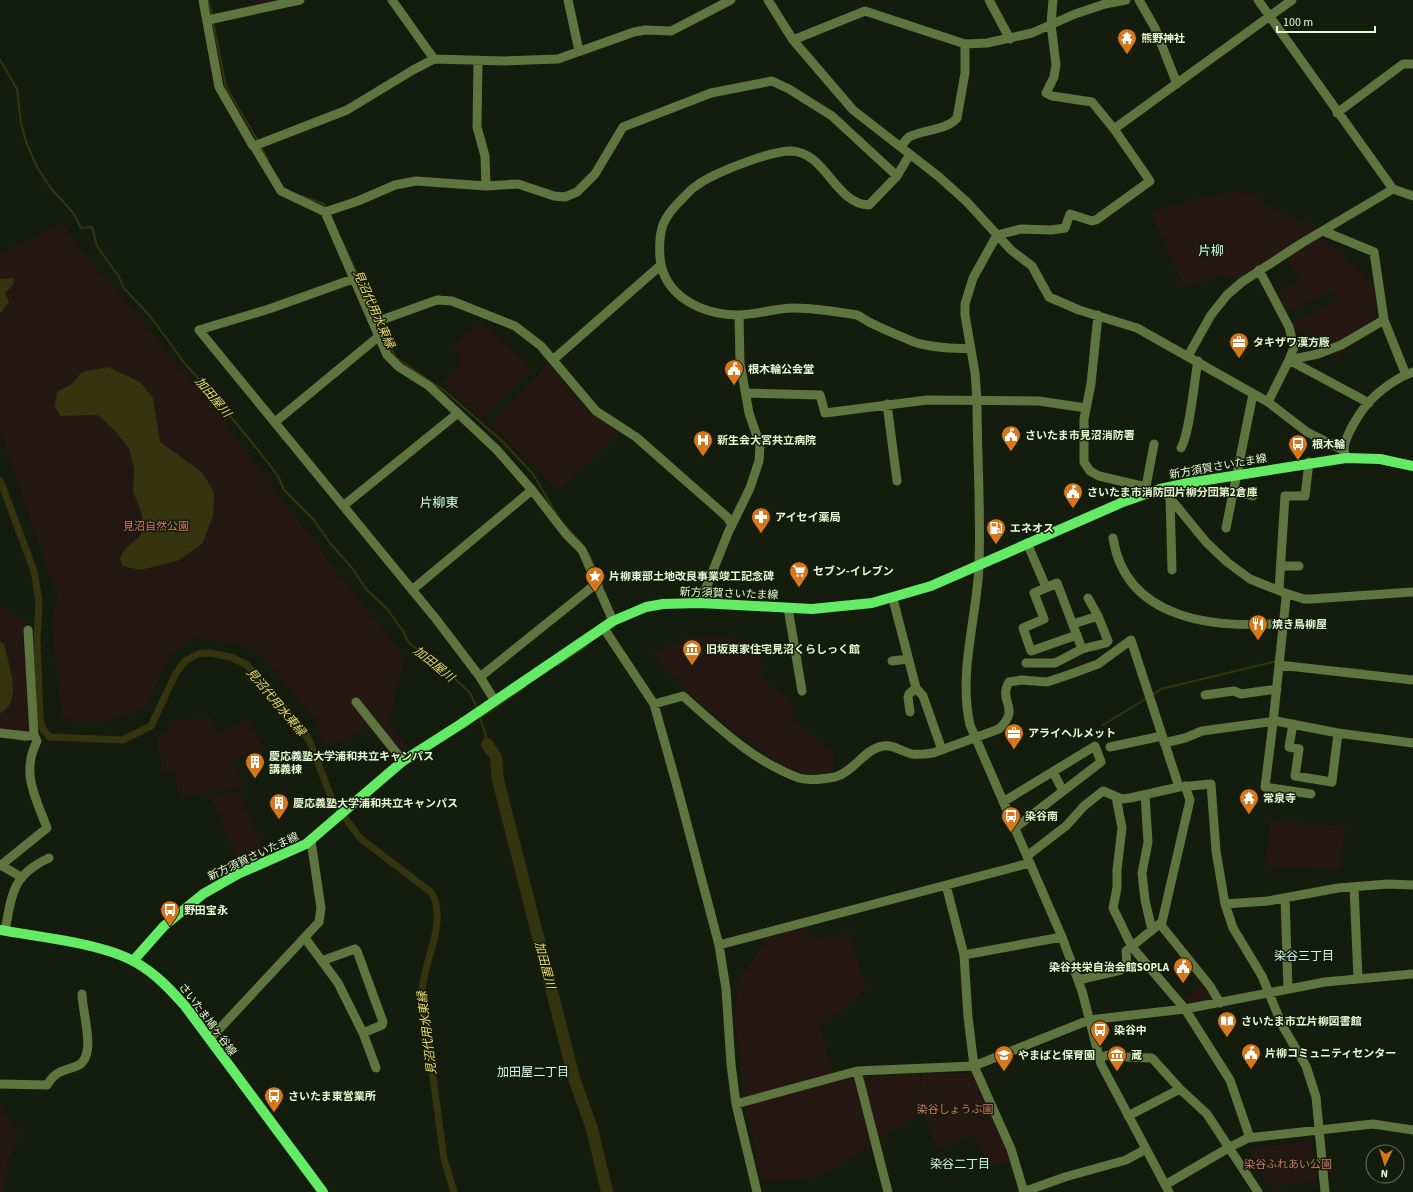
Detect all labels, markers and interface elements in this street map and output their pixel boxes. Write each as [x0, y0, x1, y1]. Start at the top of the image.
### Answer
scale bar [1277, 8, 1375, 34]
text: 100 m [1283, 14, 1313, 31]
temple icon: 熊野神社 [1116, 27, 1138, 55]
place label: 熊野神社 [1141, 31, 1185, 46]
district label: 片柳 [1198, 242, 1224, 260]
water label: 見沼代用水東縁 [349, 267, 399, 353]
office icon: タキザワ漢方廠 [1228, 331, 1250, 359]
place label: タキザワ漢方廠 [1253, 335, 1330, 350]
public building icon: 根木輪公会堂 [723, 358, 745, 386]
place label: 根木輪公会堂 [748, 362, 814, 377]
water label: 加田屋川 [191, 373, 236, 423]
public building icon: さいたま市見沼消防署 [1000, 424, 1022, 452]
place label: さいたま市見沼消防署 [1025, 428, 1135, 443]
hospital icon: 新生会大宮共立病院 [692, 429, 714, 457]
place label: 新生会大宮共立病院 [717, 433, 816, 448]
bus stop icon: 根木輪 [1287, 433, 1309, 461]
place label: 根木輪 [1312, 437, 1346, 452]
street label: 新方須賀さいたま線 [1168, 451, 1268, 482]
public building icon: さいたま市消防団片柳分団第2倉庫 [1062, 481, 1084, 509]
place label: さいたま市消防団片柳分団第2倉庫 [1087, 485, 1257, 500]
district label: 片柳東 [419, 494, 459, 512]
pharmacy icon: アイセイ薬局 [750, 506, 772, 534]
place label: アイセイ薬局 [775, 510, 840, 525]
fuel station icon: エネオス [985, 517, 1007, 545]
park label: 見沼自然公園 [123, 519, 189, 534]
place label: エネオス [1010, 521, 1054, 536]
supermarket icon: セブン-イレブン [788, 560, 810, 588]
place label: セブン-イレブン [813, 564, 894, 579]
place icon: 片柳東部土地改良事業竣工記念碑 [584, 565, 606, 593]
place label: 片柳東部土地改良事業竣工記念碑 [609, 569, 774, 584]
street label: 新方須賀さいたま線 [679, 584, 779, 603]
restaurant icon: 焼き鳥柳屋 [1247, 613, 1269, 641]
place label: 焼き鳥柳屋 [1272, 617, 1327, 632]
museum icon: 旧坂東家住宅見沼くらしっく館 [681, 638, 703, 666]
place label: 旧坂東家住宅見沼くらしっく館 [706, 642, 860, 657]
water label: 加田屋川 [410, 643, 459, 687]
water label: 見沼代用水東縁 [242, 665, 310, 741]
office icon: アライヘルメット [1003, 722, 1025, 750]
place label: アライヘルメット [1028, 726, 1116, 741]
place label: 慶応義塾大学浦和共立キャンパス 講義棟 [269, 749, 434, 777]
building icon: 慶応義塾大学浦和共立キャンパス 講義棟 [244, 751, 266, 779]
temple icon: 常泉寺 [1238, 787, 1260, 815]
place label: 常泉寺 [1263, 791, 1296, 806]
building icon: 慶応義塾大学浦和共立キャンパス [268, 792, 290, 820]
place label: 慶応義塾大学浦和共立キャンパス [293, 796, 458, 811]
bus stop icon: 染谷南 [1000, 805, 1022, 833]
place label: 染谷南 [1025, 809, 1058, 824]
street label: 新方須賀さいたま線 [205, 829, 301, 884]
bus stop icon: 野田宝永 [159, 899, 181, 927]
place label: 野田宝永 [184, 903, 228, 918]
water label: 加田屋川 [530, 940, 559, 992]
district label: 染谷三丁目 [1274, 948, 1334, 965]
public building icon: 染谷共栄自治会館SOPLA [1172, 956, 1194, 984]
place label: 染谷共栄自治会館SOPLA [1049, 960, 1170, 975]
street label: さいたま鳩ヶ谷線 [175, 980, 240, 1059]
water label: 見沼代用水東縁 [414, 988, 441, 1076]
library icon: さいたま市立片柳図書館 [1216, 1010, 1238, 1038]
place label: さいたま市立片柳図書館 [1241, 1014, 1362, 1029]
bus stop icon: 染谷中 [1089, 1019, 1111, 1047]
place label: 染谷中 [1114, 1023, 1147, 1038]
public building icon: 片柳コミュニティセンター [1240, 1042, 1262, 1070]
school or university icon: やまばと保育園 [993, 1044, 1015, 1072]
museum icon: 蔵 [1106, 1044, 1128, 1072]
place label: 片柳コミュニティセンター [1265, 1046, 1396, 1061]
place label: やまばと保育園 [1018, 1048, 1095, 1063]
place label: 蔵 [1131, 1048, 1142, 1063]
district label: 加田屋二丁目 [497, 1064, 569, 1081]
bus stop icon: さいたま東営業所 [263, 1085, 285, 1113]
place label: さいたま東営業所 [288, 1089, 376, 1104]
park label: 染谷しょうぶ園 [917, 1102, 994, 1117]
north arrow [1365, 1144, 1405, 1184]
district label: 染谷二丁目 [930, 1156, 990, 1173]
park label: 染谷ふれあい公園 [1244, 1157, 1332, 1172]
text: N [1380, 1166, 1389, 1181]

